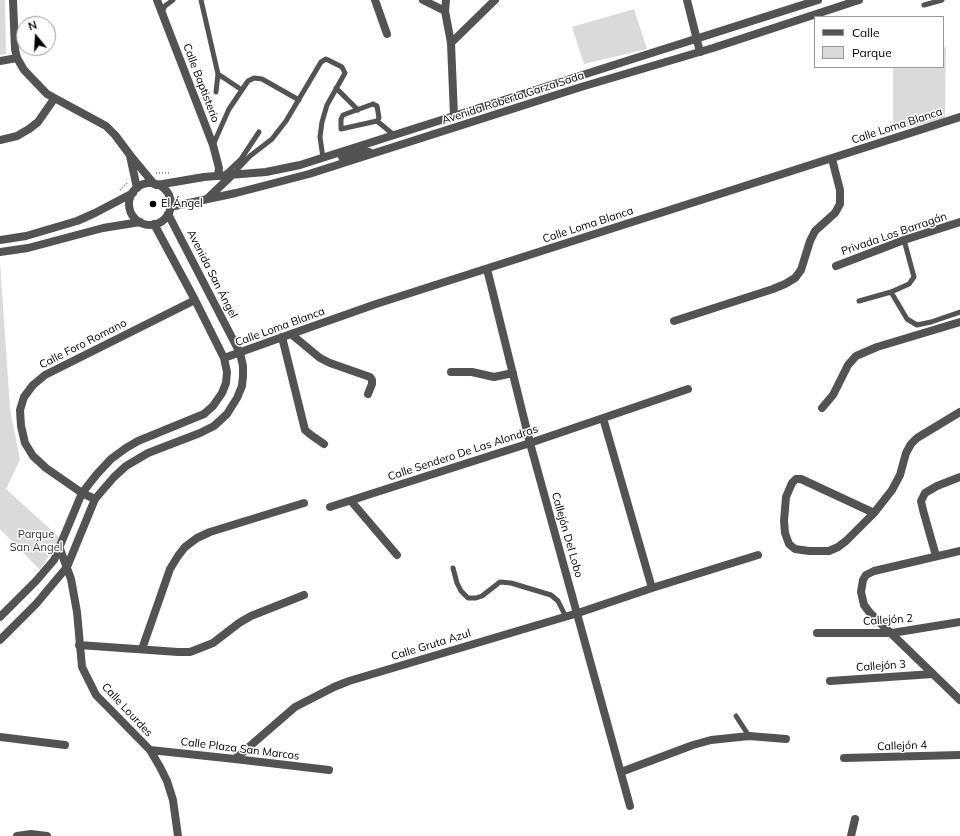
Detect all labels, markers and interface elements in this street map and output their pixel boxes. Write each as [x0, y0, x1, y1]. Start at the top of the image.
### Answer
north arrow [16, 16, 56, 56]
legend [814, 16, 944, 68]
text: N [26, 18, 39, 33]
text: Calle [852, 25, 879, 40]
street label: Calle Baptisterio [180, 42, 222, 124]
text: Parque [852, 45, 892, 60]
street label: Avenida Roberto Garza Sada [440, 69, 586, 127]
street label: Calle Loma Blanca [850, 105, 944, 147]
place label: El Ángel [161, 197, 203, 211]
marker: El Ángel [148, 199, 158, 209]
street label: Calle Loma Blanca [541, 204, 635, 246]
street label: Privada Los Barragán [839, 210, 949, 258]
street label: Avenida San Ángel [184, 228, 240, 320]
street label: Calle Loma Blanca [233, 305, 327, 349]
street label: Calle Foro Romano [37, 316, 129, 372]
street label: Calle Sendero De Las Alondras [386, 422, 540, 484]
street label: Callejón Del Lobo [549, 491, 585, 579]
park label: Parque San Ángel [10, 528, 62, 554]
street label: Callejón 2 [863, 612, 913, 628]
street label: Calle Gruta Azul [390, 627, 472, 663]
street label: Callejón 3 [856, 658, 906, 674]
street label: Calle Lourdes [99, 680, 155, 740]
street label: Calle Plaza San Marcos [180, 735, 300, 763]
street label: Callejón 4 [877, 739, 927, 753]

